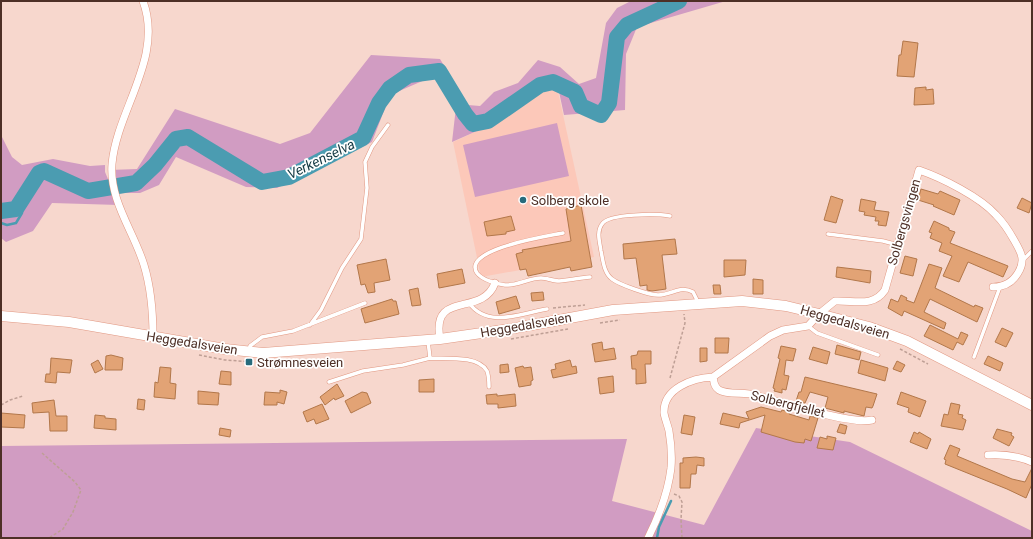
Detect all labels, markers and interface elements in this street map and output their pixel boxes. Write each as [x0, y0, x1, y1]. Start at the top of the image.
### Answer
water label: Verkenselva [285, 136, 357, 182]
street label: Solbergsvingen [885, 177, 923, 267]
place label: Solberg skole [531, 193, 609, 208]
marker: Solberg skole [518, 195, 528, 205]
street label: Heggedalsveien [799, 302, 891, 342]
street label: Heggedalsveien [479, 310, 573, 340]
street label: Heggedalsveien [145, 328, 239, 358]
place label: Strømnesveien [257, 355, 343, 370]
marker: Strømnesveien [244, 357, 254, 367]
street label: Solbergfjellet [749, 388, 827, 420]

